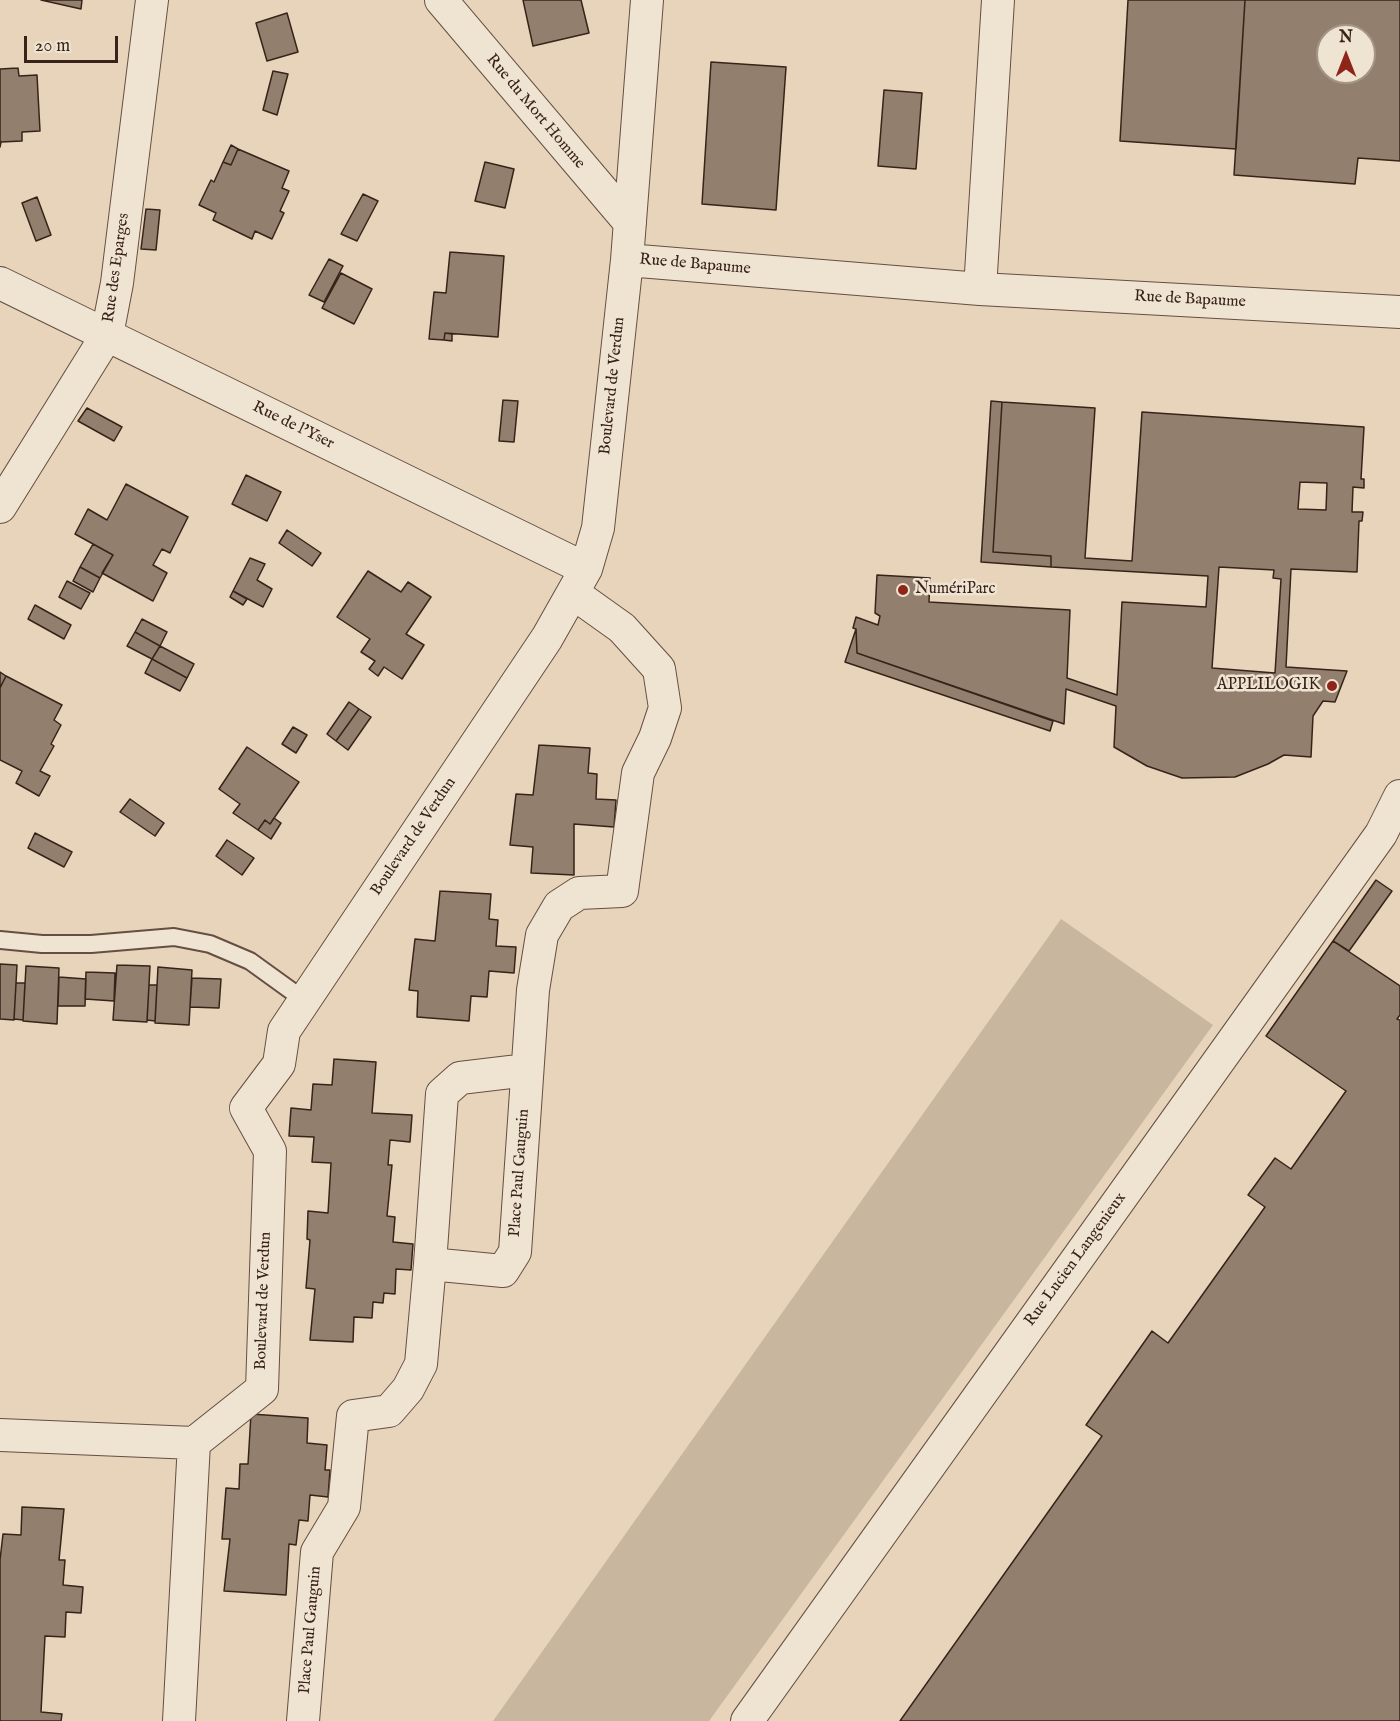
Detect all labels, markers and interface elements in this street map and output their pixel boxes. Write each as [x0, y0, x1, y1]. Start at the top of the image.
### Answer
scale bar [27, 24, 122, 62]
north arrow [1316, 24, 1376, 84]
text: N [1339, 28, 1353, 48]
text: 20 m [35, 35, 70, 58]
street label: Rue du Mort Homme [481, 51, 589, 173]
street label: Rue des Eparges [100, 212, 134, 324]
street label: Rue de Bapaume [639, 251, 751, 279]
street label: Rue de Bapaume [1134, 287, 1246, 313]
street label: Boulevard de Verdun [596, 316, 630, 456]
street label: Rue de l'Yser [249, 398, 337, 454]
place label: NumériParc [915, 580, 995, 600]
marker: NumériParc [896, 583, 910, 597]
place label: APPLILOGIK [1217, 676, 1320, 696]
marker: APPLILOGIK [1325, 679, 1339, 693]
street label: Boulevard de Verdun [367, 774, 461, 900]
street label: Place Paul Gauguin [506, 1108, 534, 1238]
street label: Rue Lucien Langenieux [1021, 1190, 1131, 1330]
street label: Boulevard de Verdun [252, 1231, 276, 1371]
street label: Place Paul Gauguin [296, 1565, 326, 1695]

